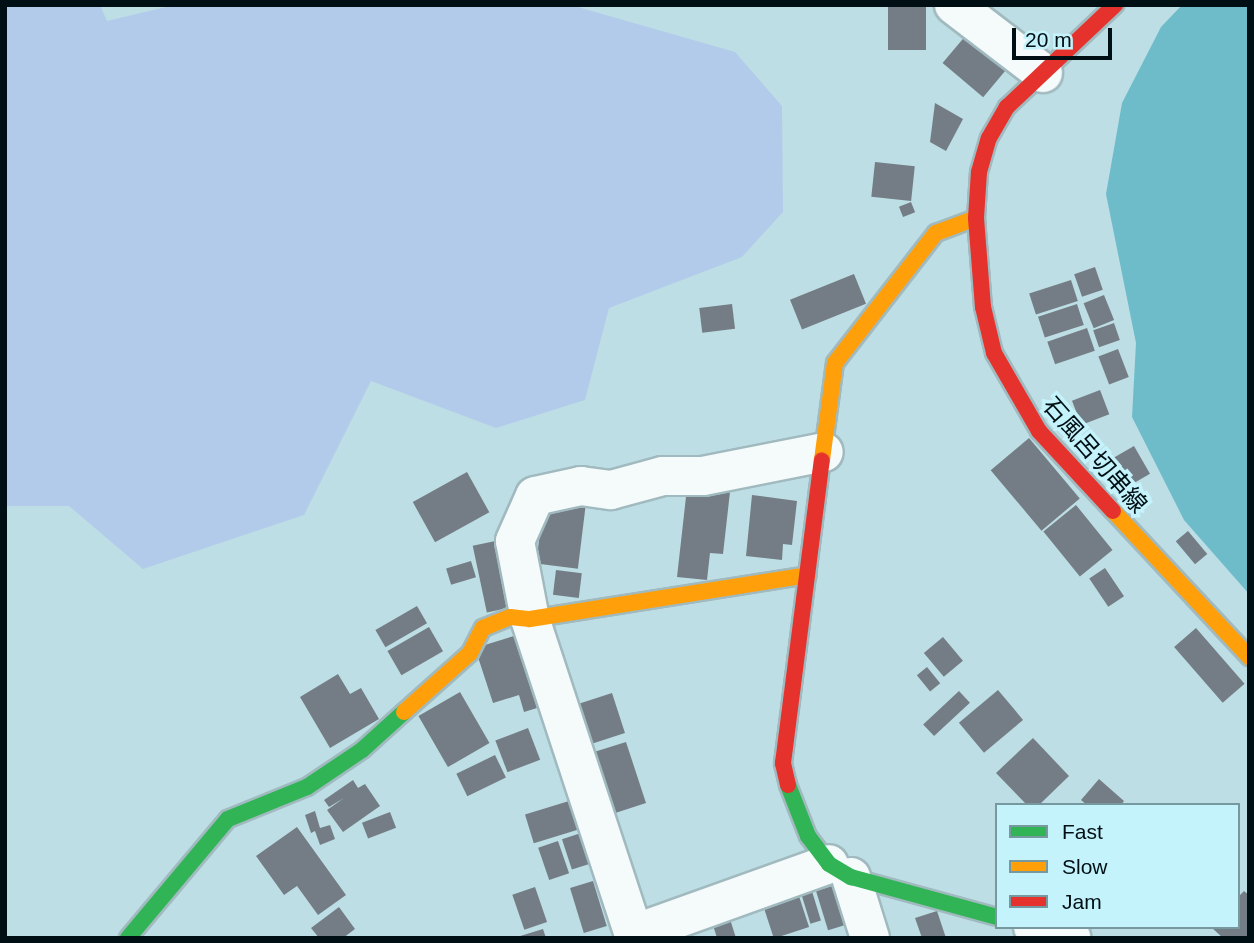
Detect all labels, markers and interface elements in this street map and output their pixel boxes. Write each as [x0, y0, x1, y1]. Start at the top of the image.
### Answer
scale bar [1016, 14, 1116, 58]
text: 20 m [1025, 28, 1072, 51]
street label: 石風呂切串線 [1037, 391, 1153, 519]
legend [995, 803, 1240, 929]
text: Fast [1062, 820, 1103, 843]
text: Slow [1062, 855, 1108, 878]
text: Jam [1062, 890, 1102, 913]

